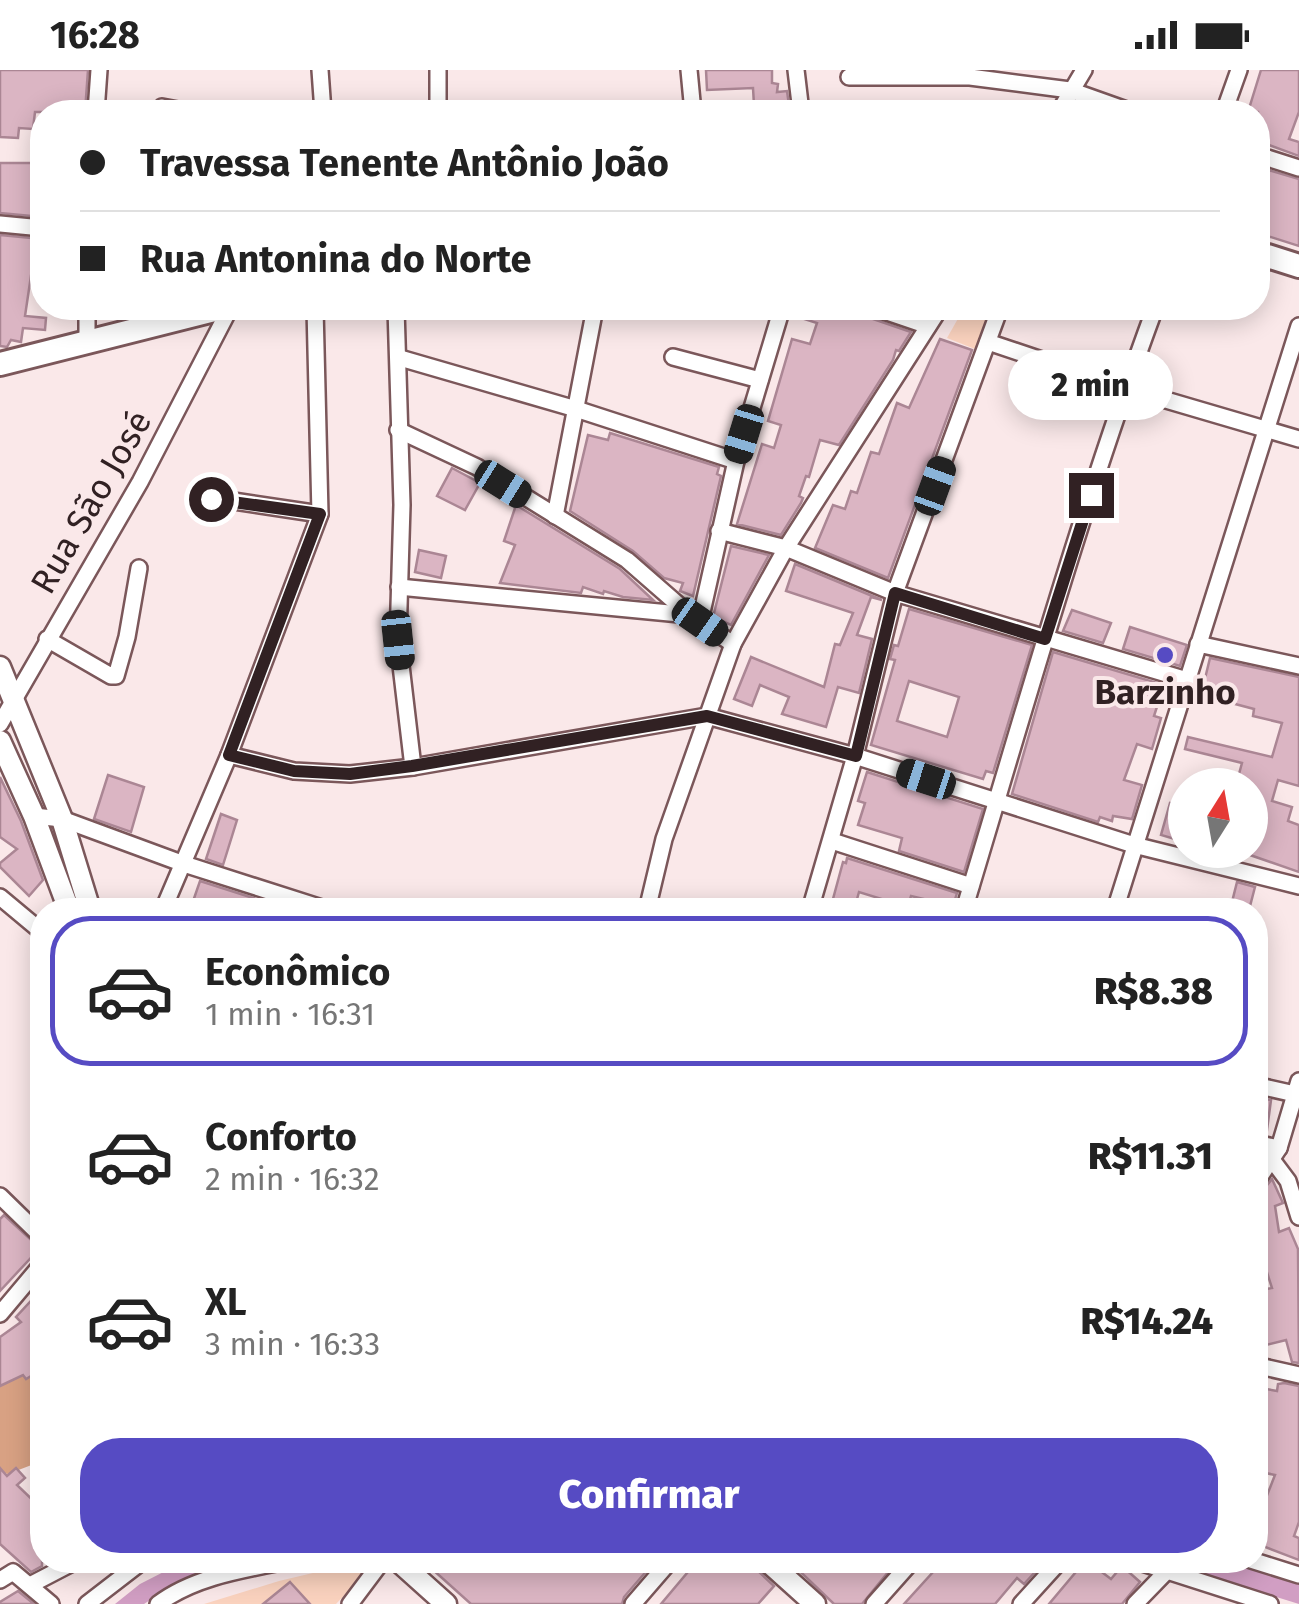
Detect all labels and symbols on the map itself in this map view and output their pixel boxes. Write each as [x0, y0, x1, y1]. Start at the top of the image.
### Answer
callout: 2 min [1008, 350, 1174, 420]
car [721, 401, 767, 467]
street label: Rua São José [22, 403, 160, 601]
car [911, 453, 959, 519]
car [470, 455, 536, 513]
route end [1069, 473, 1114, 518]
route start [189, 477, 234, 522]
car [667, 593, 733, 651]
car [380, 609, 416, 671]
marker: Barzinho [1154, 644, 1176, 666]
place label: Barzinho [1094, 671, 1236, 713]
car [893, 755, 959, 803]
north arrow [1168, 768, 1268, 868]

